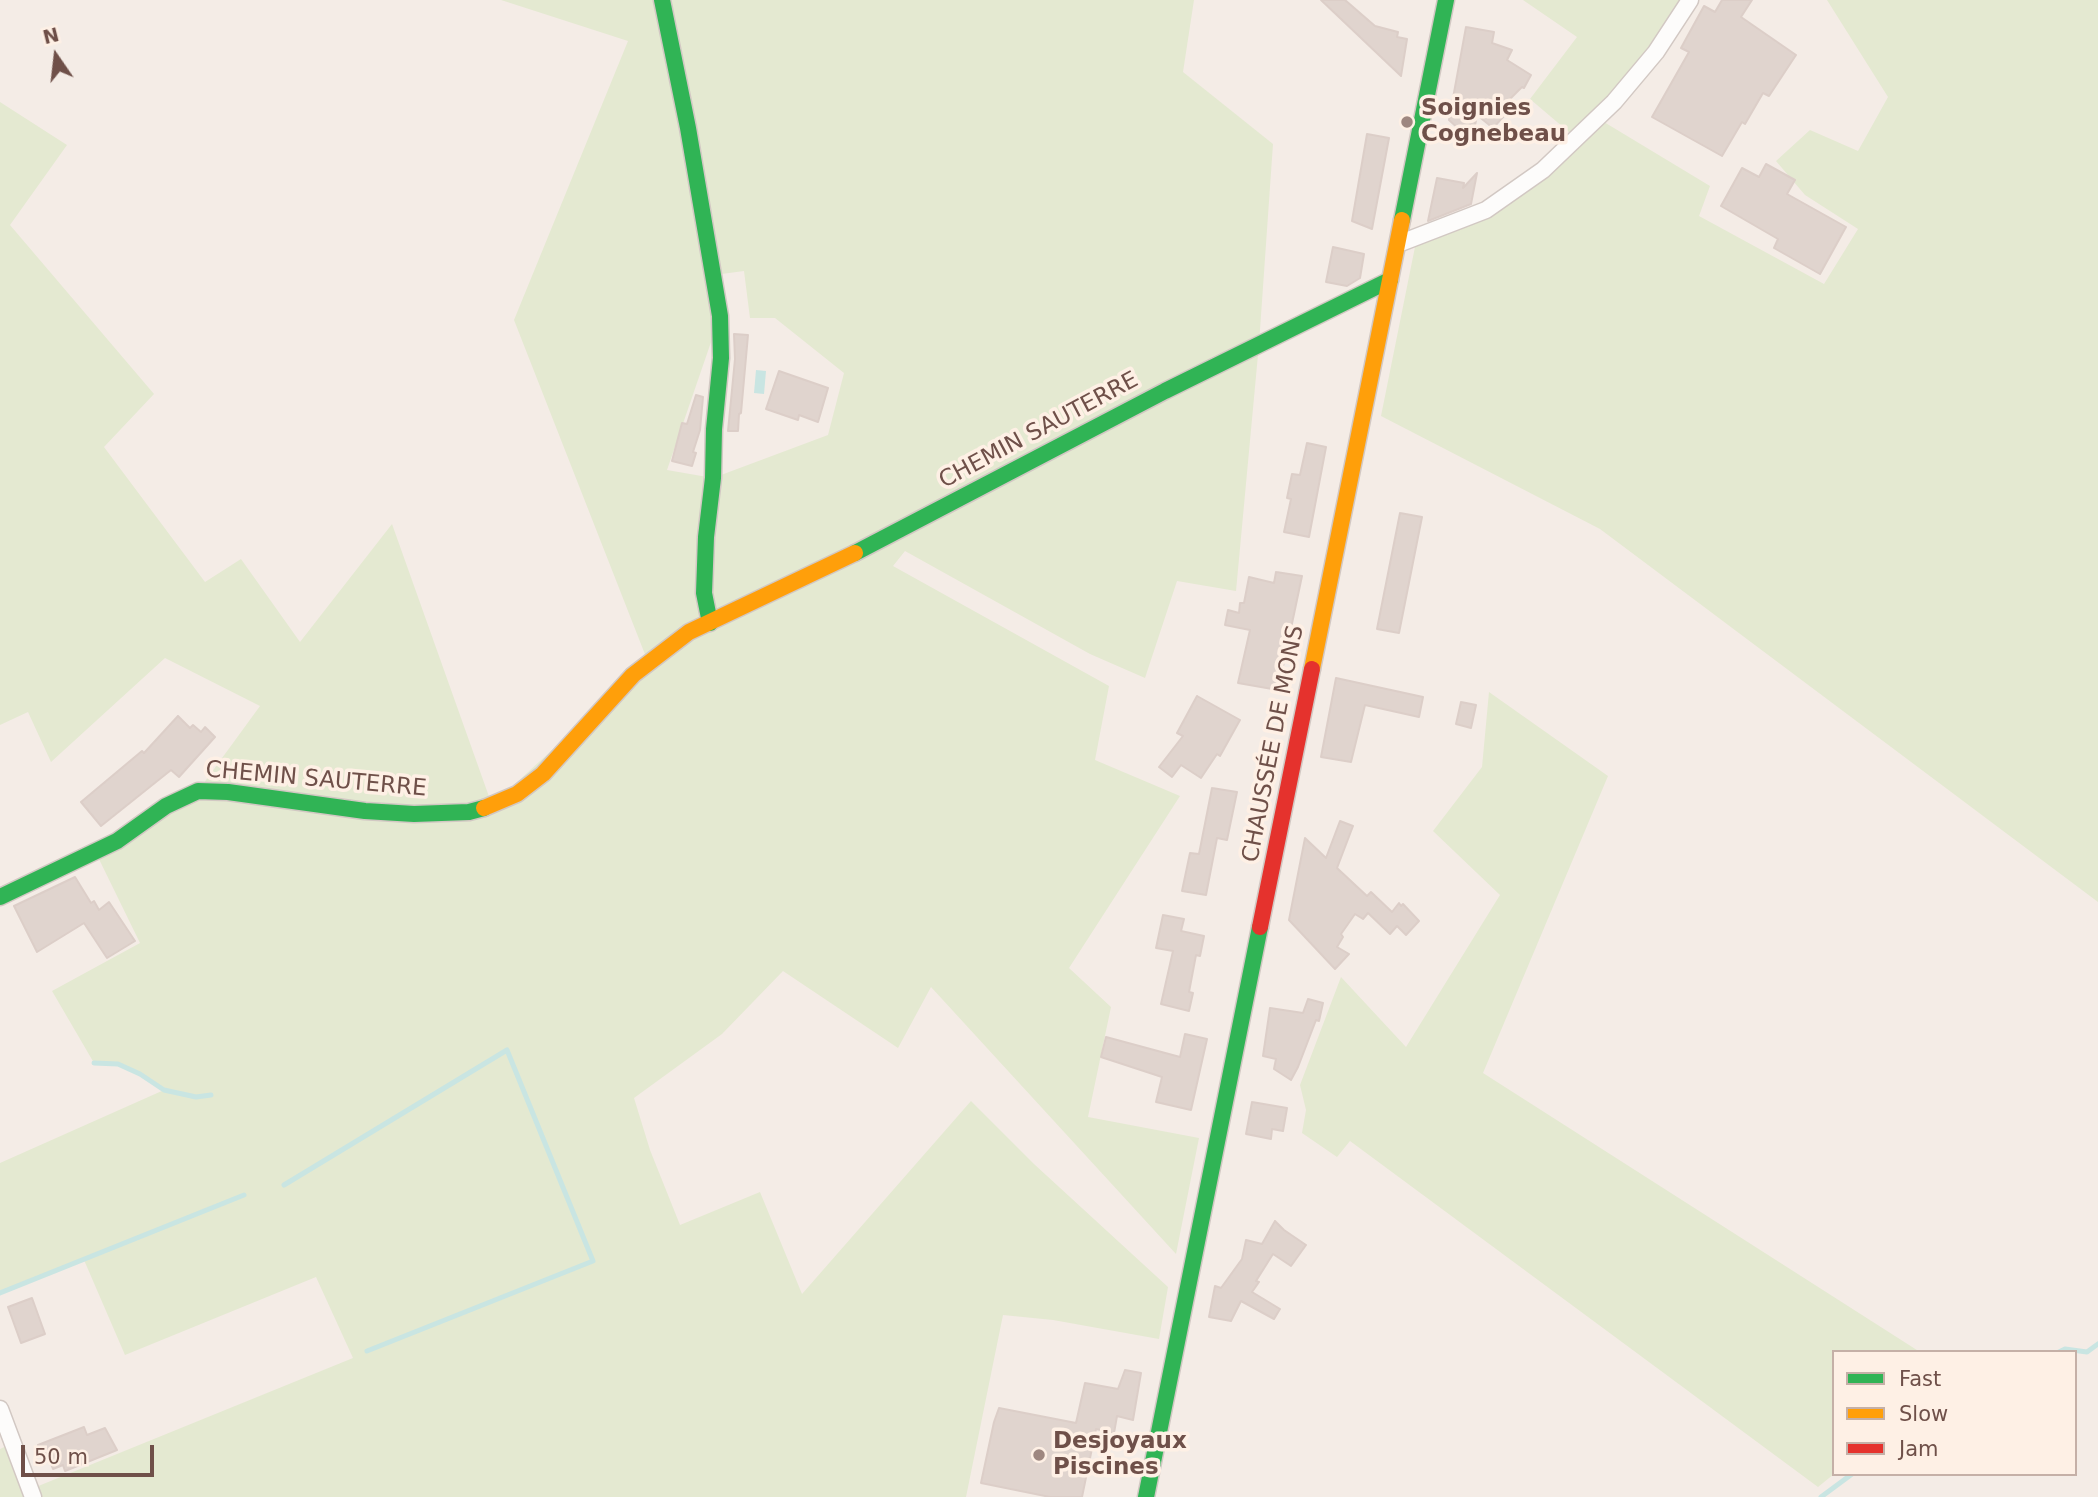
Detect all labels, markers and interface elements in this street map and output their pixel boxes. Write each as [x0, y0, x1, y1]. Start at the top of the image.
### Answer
north arrow [21, 21, 91, 91]
text: N [41, 23, 61, 48]
place label: Soignies Cognebeau [1421, 95, 1566, 149]
marker: Soignies Cognebeau [1399, 114, 1415, 130]
street label: CHEMIN SAUTERRE [935, 367, 1143, 495]
street label: CHAUSSÉE DE MONS [1237, 623, 1311, 865]
street label: CHEMIN SAUTERRE [204, 757, 428, 803]
legend [1832, 1350, 2077, 1476]
text: Fast [1899, 1367, 1941, 1391]
text: Slow [1899, 1402, 1948, 1426]
place label: Desjoyaux Piscines [1053, 1428, 1187, 1482]
scale bar [24, 1430, 158, 1474]
text: Jam [1899, 1437, 1939, 1461]
text: 50 m [34, 1445, 88, 1469]
marker: Desjoyaux Piscines [1031, 1447, 1047, 1463]

